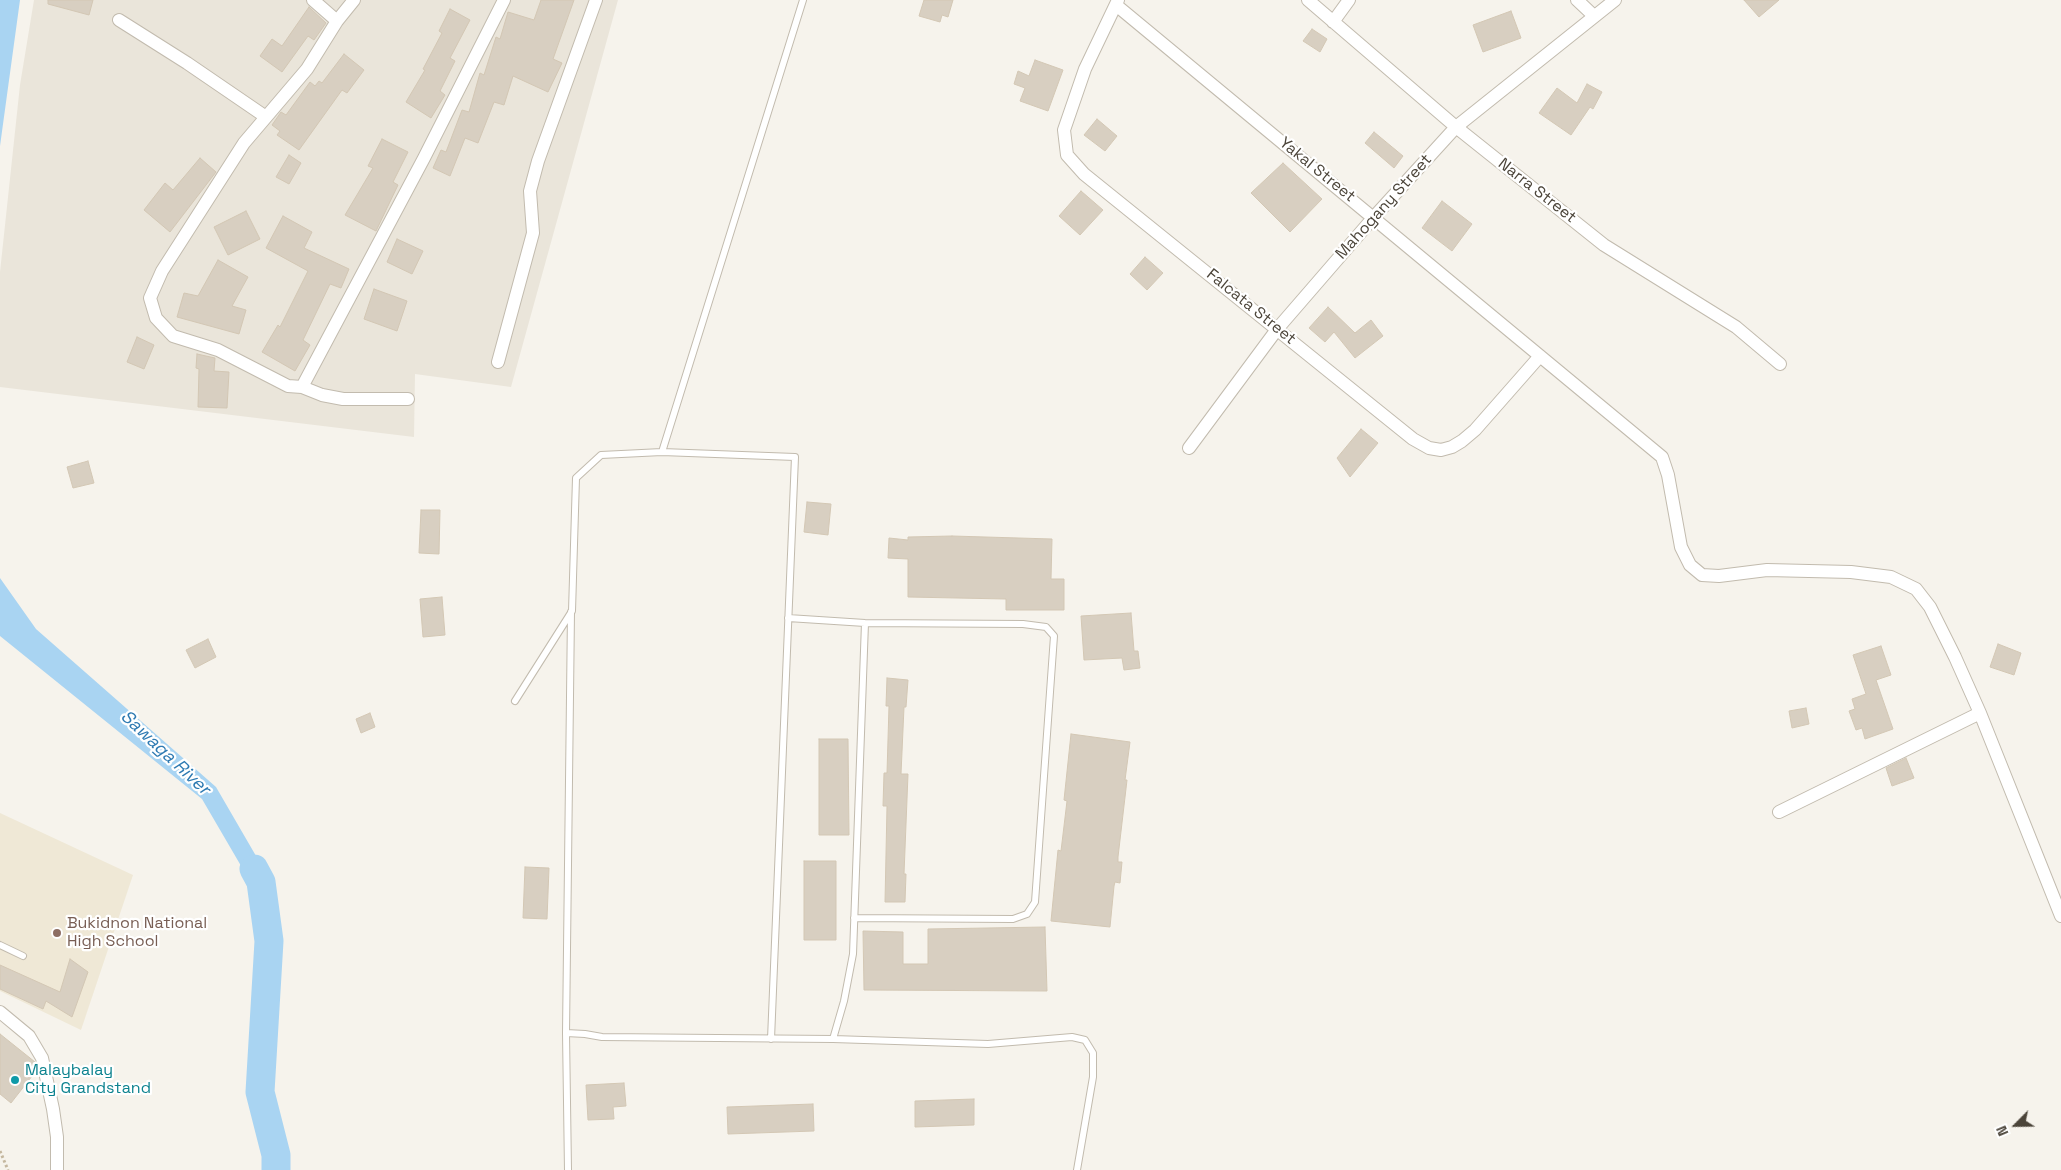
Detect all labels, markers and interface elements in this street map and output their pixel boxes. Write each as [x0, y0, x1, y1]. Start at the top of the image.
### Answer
street label: Yakal Street [1275, 134, 1359, 206]
street label: Mahogany Street [1332, 151, 1436, 263]
street label: Narra Street [1494, 155, 1580, 227]
street label: Falcata Street [1202, 265, 1300, 349]
water label: Sawaga River [116, 706, 214, 800]
place label: Bukidnon National High School [67, 914, 207, 952]
marker: Bukidnon National High School [51, 927, 63, 939]
place label: Malaybalay City Grandstand [25, 1061, 151, 1099]
marker: Malaybalay City Grandstand [9, 1074, 21, 1086]
north arrow [1991, 1100, 2041, 1150]
text: N [1992, 1123, 2012, 1139]

